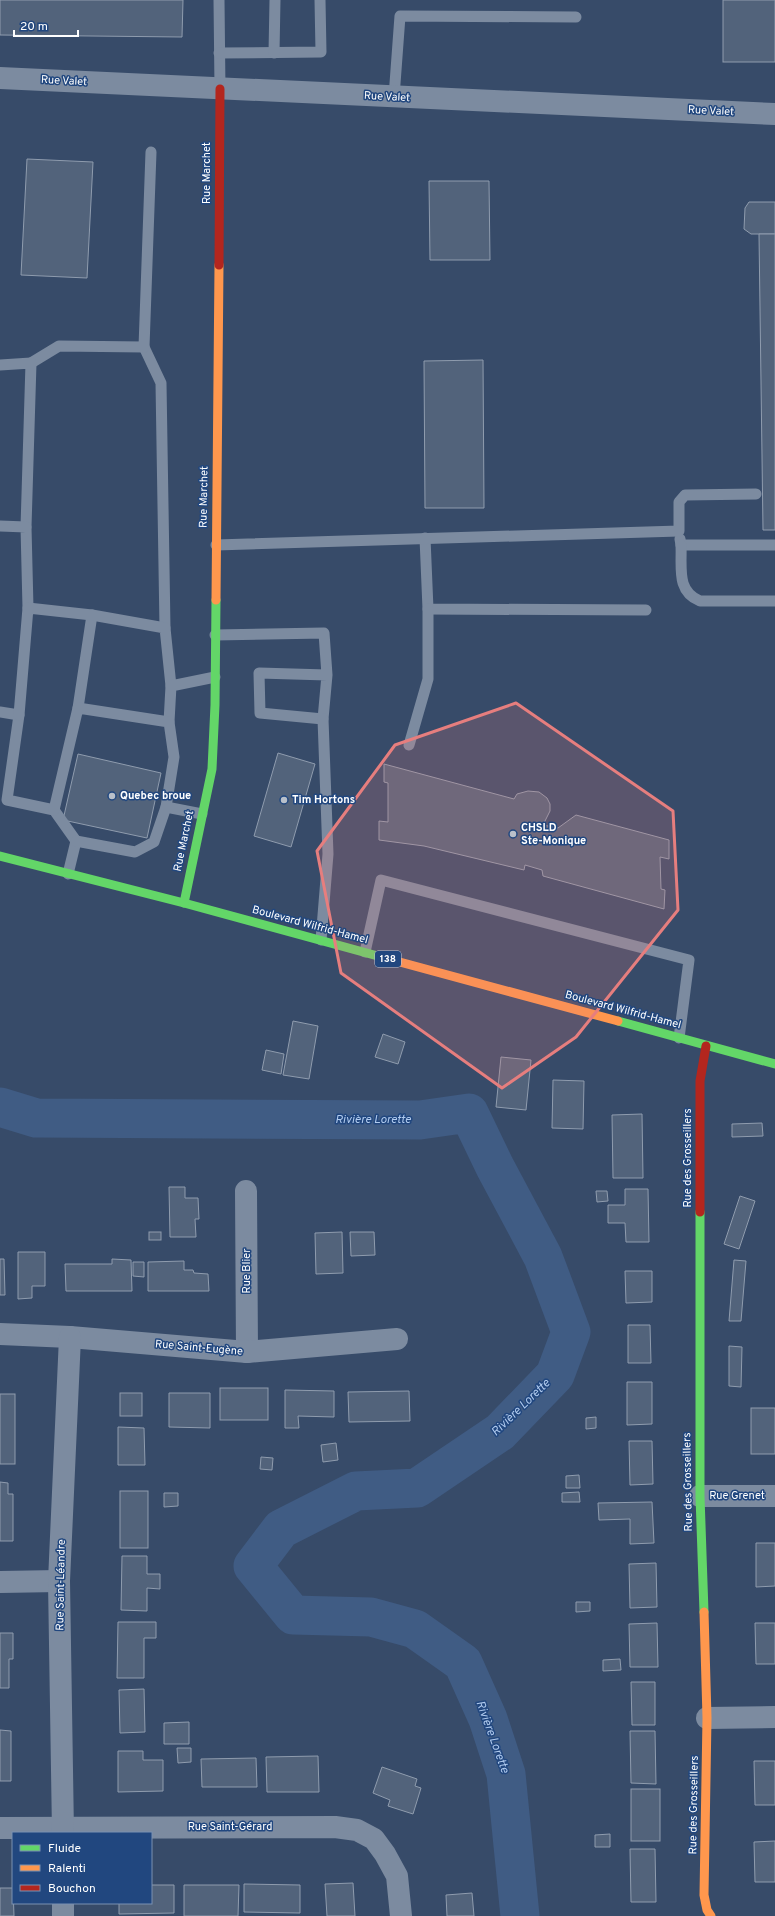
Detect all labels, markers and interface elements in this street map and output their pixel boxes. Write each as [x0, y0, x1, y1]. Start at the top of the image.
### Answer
scale bar [14, 12, 78, 38]
text: 20 m [20, 19, 48, 35]
street label: Rue Valet [40, 73, 88, 89]
street label: Rue Valet [363, 89, 411, 105]
street label: Rue Valet [687, 103, 735, 119]
street label: Rue Marchet [200, 142, 214, 204]
street label: Rue Marchet [196, 466, 212, 528]
place label: Quebec broue [120, 789, 191, 803]
marker: Quebec broue [107, 791, 117, 801]
place label: Tim Hortons [292, 793, 355, 807]
marker: Tim Hortons [279, 795, 289, 805]
street label: Rue Marchet [171, 809, 197, 873]
place label: CHSLD Ste-Monique [521, 821, 586, 848]
marker: CHSLD Ste-Monique [508, 829, 518, 839]
street label: Boulevard Wilfrid-Hamel [250, 903, 370, 947]
road number: 138 [375, 951, 401, 967]
street label: Boulevard Wilfrid-Hamel [563, 988, 683, 1032]
street label: Rue des Grosseillers [681, 1108, 695, 1208]
water label: Rivière Lorette [335, 1112, 412, 1128]
street label: Rue Blier [240, 1248, 254, 1294]
street label: Rue Saint-Eugène [154, 1337, 244, 1359]
water label: Rivière Lorette [488, 1375, 554, 1440]
street label: Rue des Grosseillers [680, 1432, 696, 1532]
street label: Rue Grenet [709, 1489, 765, 1503]
street label: Rue Saint-Léandre [53, 1539, 69, 1631]
water label: Rivière Lorette [471, 1699, 513, 1776]
street label: Rue des Grosseillers [686, 1755, 702, 1855]
street label: Rue Saint-Gérard [188, 1820, 272, 1834]
legend [12, 1832, 152, 1904]
text: Fluide [48, 1841, 81, 1857]
text: Ralenti [48, 1861, 86, 1877]
text: Bouchon [48, 1881, 96, 1897]

